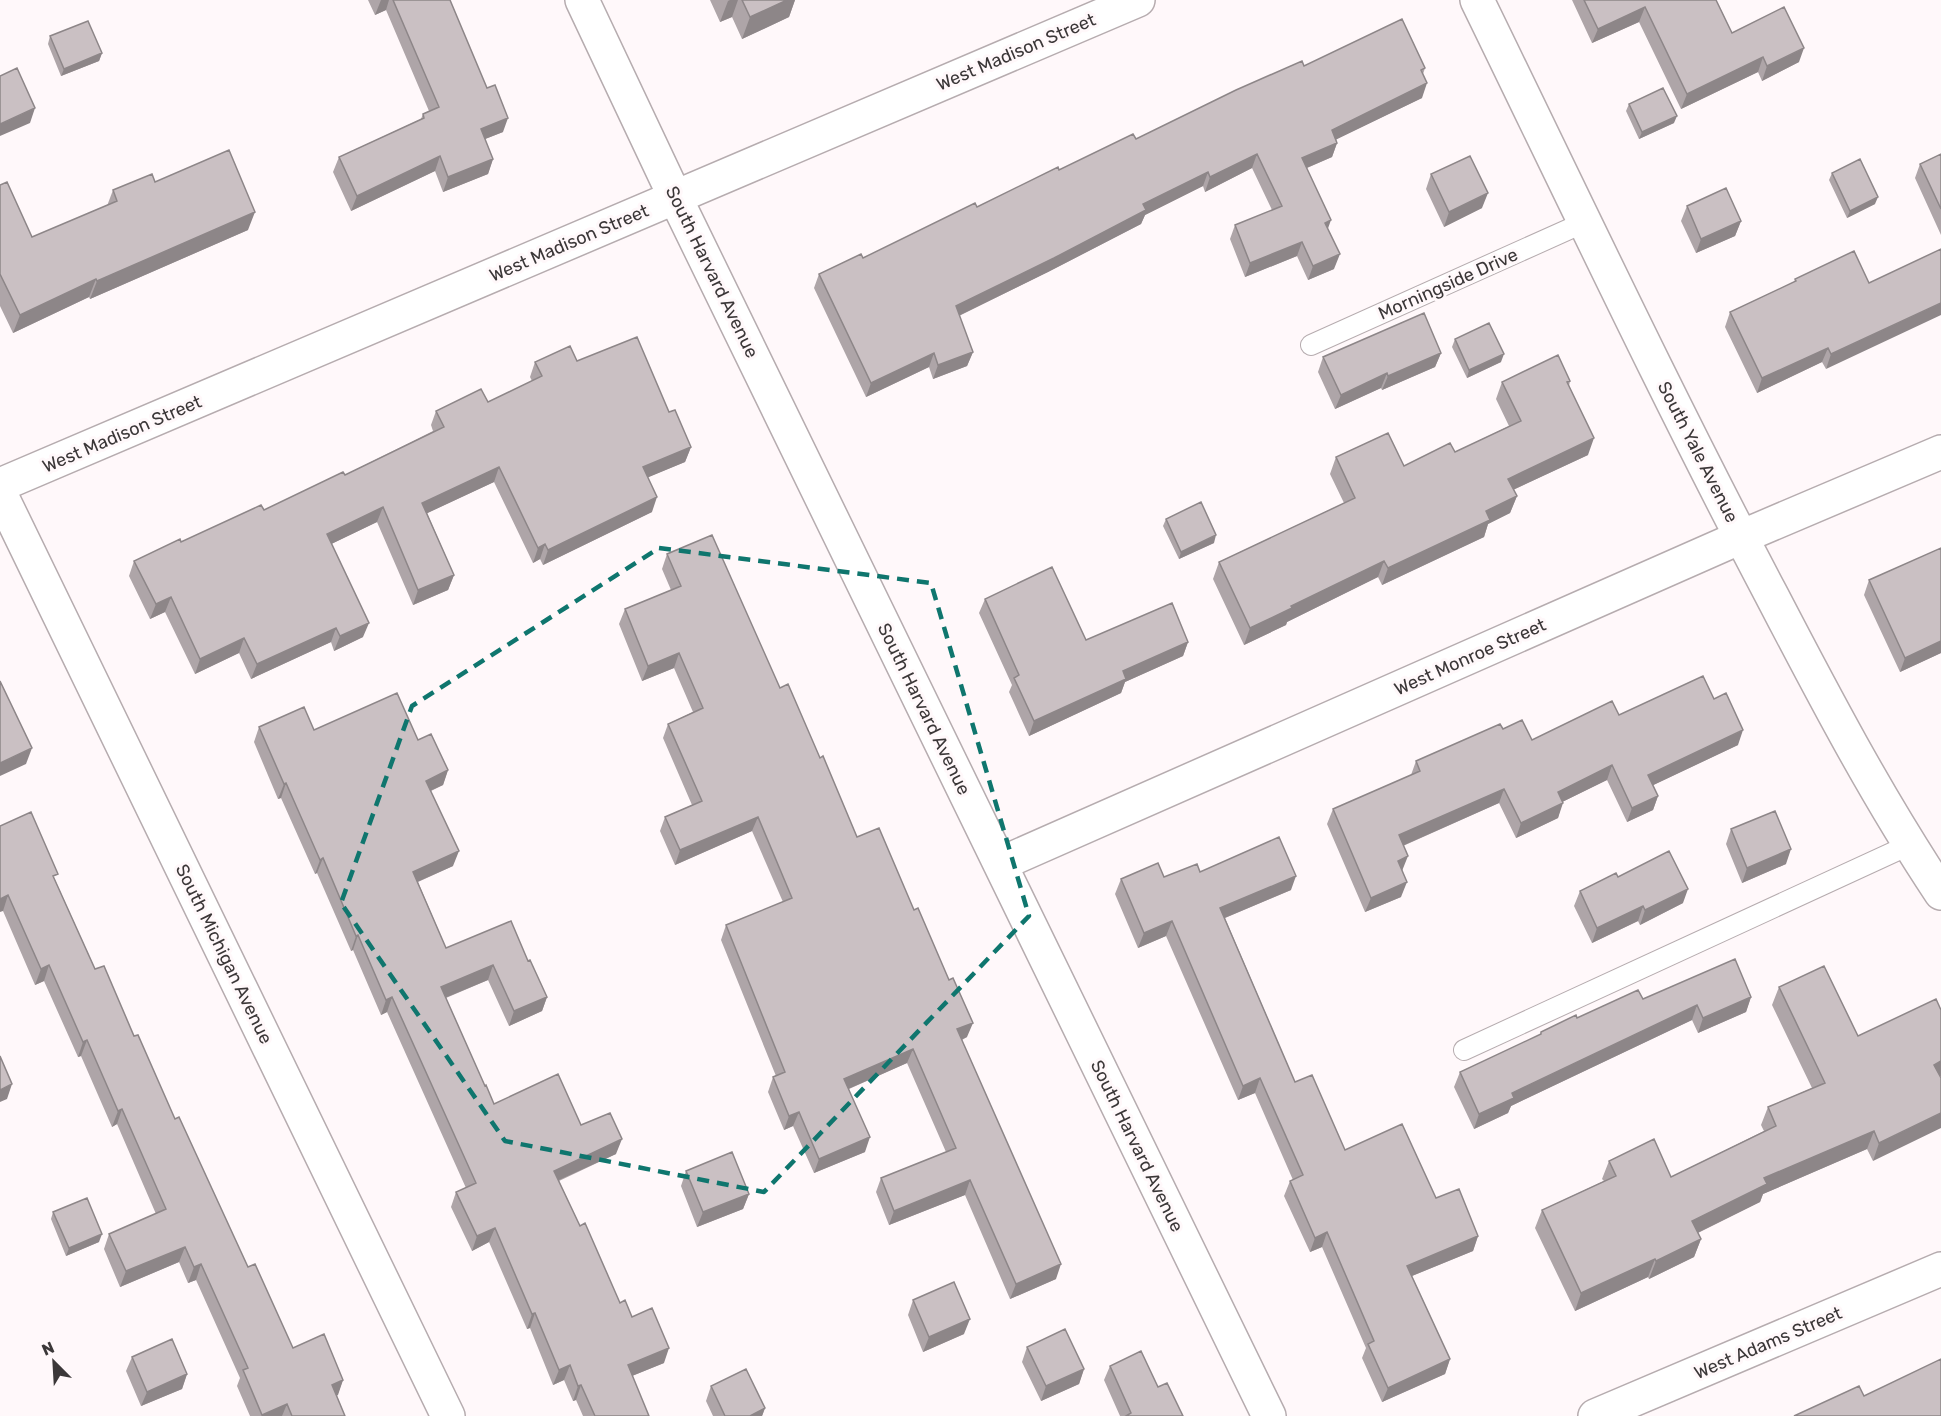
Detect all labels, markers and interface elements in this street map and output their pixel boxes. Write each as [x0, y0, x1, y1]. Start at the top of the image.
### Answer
street label: West Madison Street [933, 8, 1099, 96]
street label: South Harvard Avenue [661, 183, 763, 361]
street label: West Madison Street [486, 199, 652, 287]
street label: Morningside Drive [1375, 243, 1521, 325]
street label: South Yale Avenue [1653, 378, 1743, 526]
street label: West Madison Street [39, 390, 205, 478]
street label: West Monroe Street [1391, 614, 1549, 700]
street label: South Harvard Avenue [873, 620, 975, 798]
street label: South Michigan Avenue [171, 861, 277, 1047]
street label: South Harvard Avenue [1086, 1057, 1188, 1235]
street label: West Adams Street [1691, 1302, 1845, 1384]
north arrow [24, 1332, 84, 1392]
text: N [39, 1338, 57, 1360]

